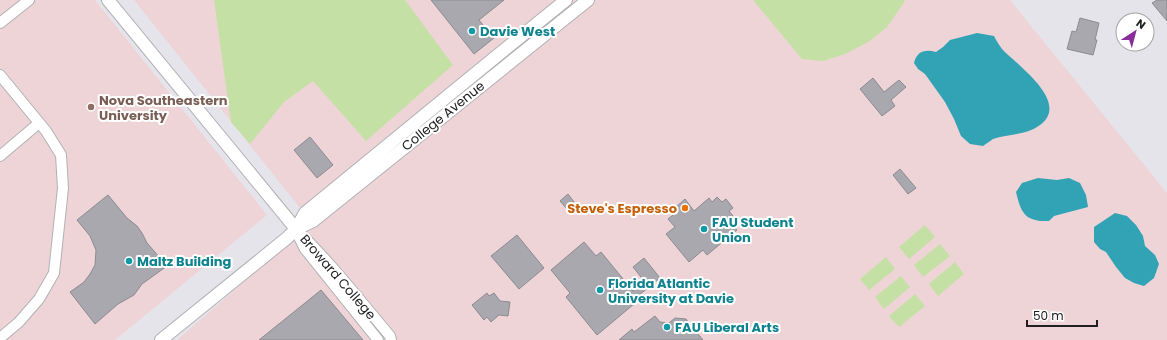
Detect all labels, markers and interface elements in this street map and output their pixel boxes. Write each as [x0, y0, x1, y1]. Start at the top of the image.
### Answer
north arrow [1115, 12, 1155, 52]
text: N [1133, 15, 1149, 33]
place label: Davie West [480, 22, 555, 41]
marker: Davie West [467, 26, 477, 36]
street label: College Avenue [397, 77, 489, 155]
place label: Nova Southeastern University [99, 91, 228, 125]
marker: Nova Southeastern University [86, 102, 96, 112]
place label: Steve's Espresso [567, 199, 677, 218]
marker: Steve's Espresso [680, 203, 690, 213]
place label: FAU Student Union [712, 213, 794, 247]
marker: FAU Student Union [699, 224, 709, 234]
street label: Broward College [296, 230, 380, 324]
place label: Maltz Building [137, 252, 232, 271]
marker: Maltz Building [124, 256, 134, 266]
place label: Florida Atlantic University at Davie [608, 274, 734, 308]
marker: Florida Atlantic University at Davie [595, 285, 605, 295]
scale bar [1027, 302, 1097, 328]
text: 50 m [1033, 307, 1064, 324]
place label: FAU Liberal Arts [675, 318, 779, 337]
marker: FAU Liberal Arts [662, 322, 672, 332]

